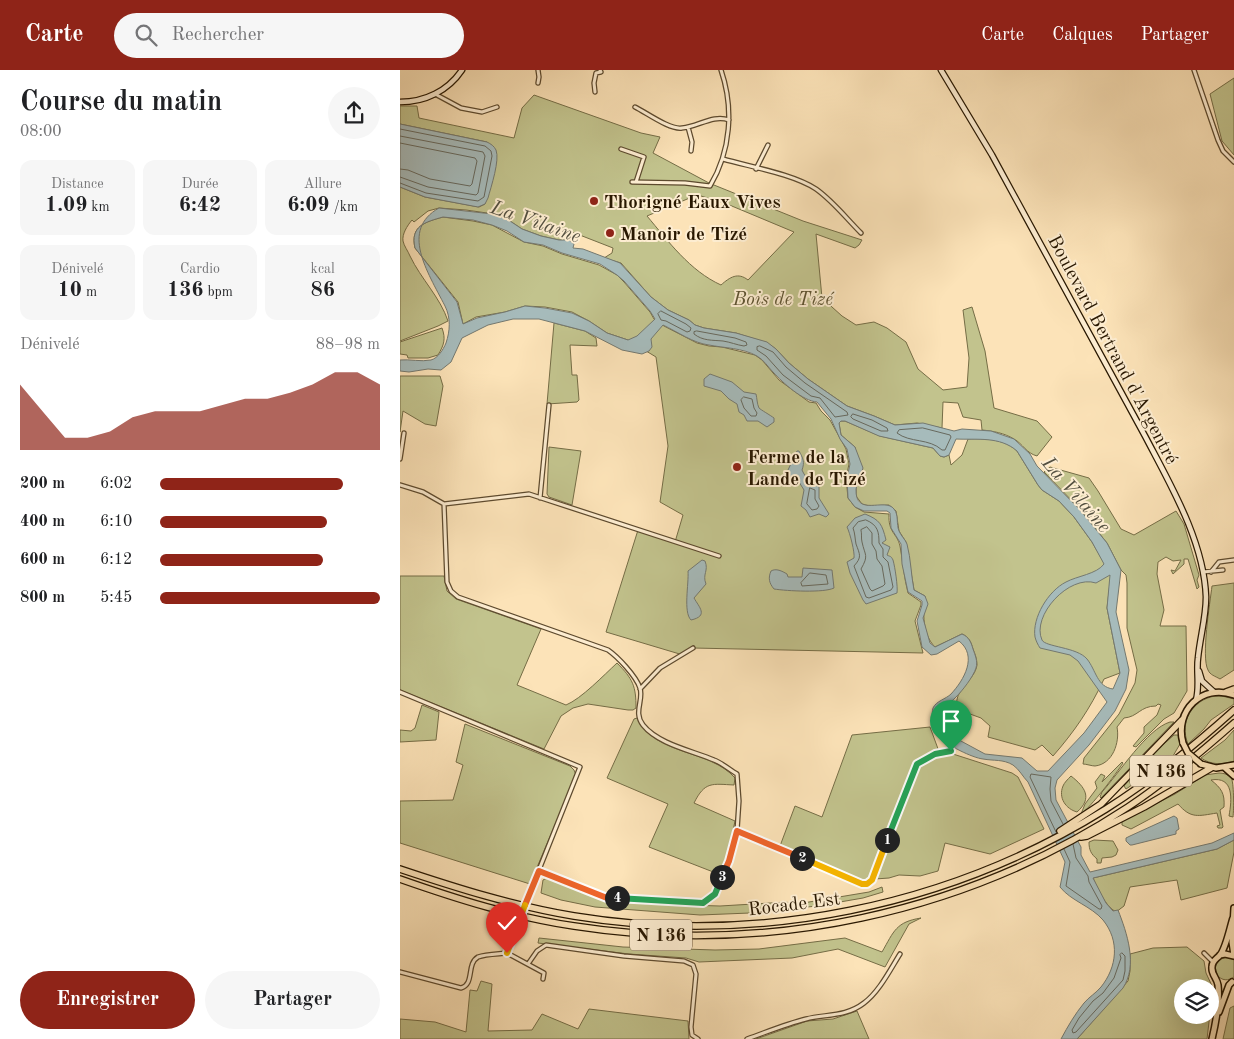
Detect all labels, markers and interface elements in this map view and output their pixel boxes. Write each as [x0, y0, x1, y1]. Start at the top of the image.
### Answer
search box [114, 13, 464, 58]
icon: search [132, 21, 160, 49]
text: Carte [25, 23, 84, 47]
text: Rechercher [172, 26, 264, 45]
text: Carte [981, 26, 1024, 44]
text: Calques [1052, 26, 1113, 44]
text: Partager [1141, 26, 1209, 44]
button: share [328, 87, 380, 139]
text: Course du matin [20, 89, 222, 117]
text: 08:00 [20, 124, 62, 140]
text: Distance [51, 177, 104, 191]
text: Durée [181, 177, 219, 191]
text: Allure [304, 177, 342, 191]
place label: Thorigné Eaux Vives [604, 194, 781, 213]
text: 1.09 [45, 195, 87, 216]
text: 6:42 [179, 195, 221, 216]
text: 6:09 [287, 195, 330, 216]
marker: Thorigné Eaux Vives [588, 195, 600, 207]
water label: La Vilaine [487, 198, 583, 248]
text: km [87, 200, 110, 214]
text: /km [330, 200, 358, 214]
place label: Manoir de Tizé [620, 226, 747, 245]
marker: Manoir de Tizé [604, 227, 616, 239]
street label: Boulevard Bertrand d'Argentré [1043, 232, 1180, 468]
text: Dénivelé [51, 262, 103, 276]
text: Cardio [180, 262, 220, 276]
text: kcal [311, 262, 335, 276]
text: 10 [58, 280, 82, 301]
text: 136 [167, 280, 204, 301]
text: 86 [310, 280, 335, 301]
text: m [82, 285, 97, 299]
text: bpm [204, 285, 233, 299]
park label: Bois de Tizé [732, 291, 835, 310]
text: Dénivelé [20, 337, 80, 353]
text: 88–98 m [316, 337, 380, 353]
place label: Ferme de la Lande de Tizé [747, 449, 866, 490]
water label: La Vilaine [1037, 453, 1114, 537]
marker: Ferme de la Lande de Tizé [731, 461, 743, 473]
text: 200 m [20, 476, 65, 492]
text: 6:02 [100, 476, 132, 492]
text: 400 m [20, 514, 65, 530]
text: 6:10 [100, 514, 132, 530]
text: 600 m [20, 552, 65, 568]
text: 6:12 [100, 552, 132, 568]
text: 800 m [20, 590, 65, 606]
text: 5:45 [100, 590, 132, 606]
pin [930, 700, 972, 751]
icon: arrive [937, 707, 965, 735]
road number: N 136 [1130, 756, 1192, 786]
pin: 1 [874, 828, 900, 852]
text: 1 [883, 833, 892, 847]
pin: 2 [790, 846, 814, 870]
text: 2 [798, 851, 807, 865]
pin: 3 [710, 864, 734, 890]
text: 3 [718, 870, 727, 884]
pin: 4 [604, 886, 630, 910]
street label: Rocade Est [747, 890, 841, 921]
text: 4 [613, 891, 622, 905]
pin [486, 902, 528, 953]
icon: check [493, 909, 521, 937]
road number: N 136 [630, 920, 692, 950]
button: Enregistrer [20, 971, 195, 1029]
button: Partager [205, 971, 380, 1029]
map controls [1174, 979, 1219, 1024]
button: layers [1174, 979, 1219, 1024]

